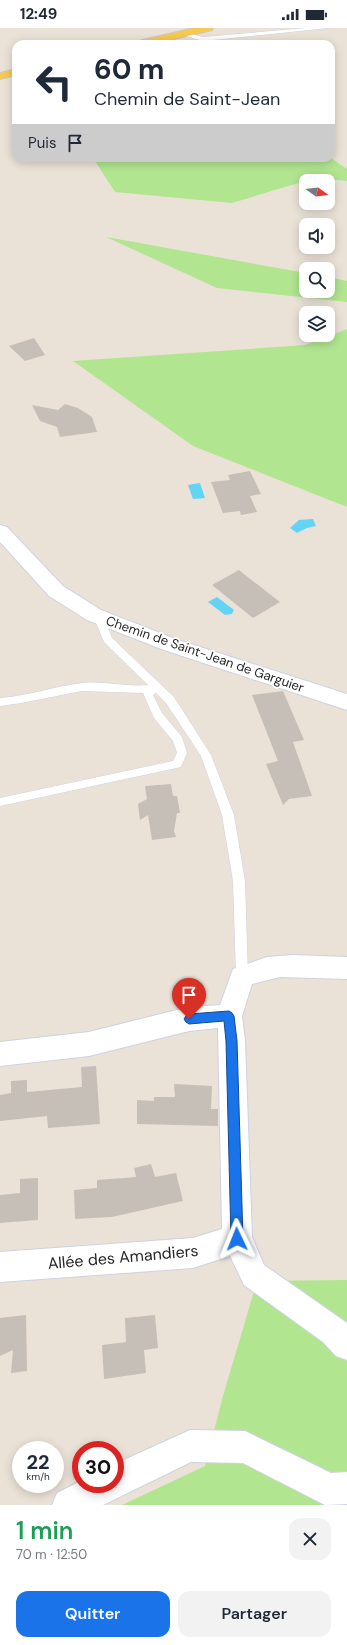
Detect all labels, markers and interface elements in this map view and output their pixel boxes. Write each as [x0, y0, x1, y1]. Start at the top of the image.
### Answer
text: 12:49 [20, 4, 57, 24]
text: 60 m [94, 51, 164, 88]
icon: left [28, 56, 80, 108]
text: Chemin de Saint-Jean [94, 87, 280, 111]
icon: arrive [64, 132, 86, 154]
text: Puis [28, 133, 56, 153]
north arrow [299, 174, 335, 210]
map controls [299, 174, 335, 342]
button: sound [299, 218, 335, 254]
button: search [299, 262, 335, 298]
button: layers [299, 306, 335, 342]
street label: Chemin de Saint-Jean de Garguier [104, 612, 307, 696]
pin [172, 978, 206, 1019]
icon: arrive [178, 984, 200, 1006]
position arrow [216, 1218, 258, 1260]
street label: Allée des Amandiers [47, 1240, 199, 1274]
speed limit sign: 30 [72, 1441, 124, 1493]
text: 22 [26, 1449, 50, 1475]
text: km/h [26, 1470, 50, 1483]
text: 1 min [16, 1515, 73, 1546]
button: close [289, 1518, 331, 1560]
text: 70 m · 12:50 [16, 1546, 87, 1563]
button: Quitter [16, 1591, 170, 1637]
button: Partager [178, 1591, 331, 1637]

